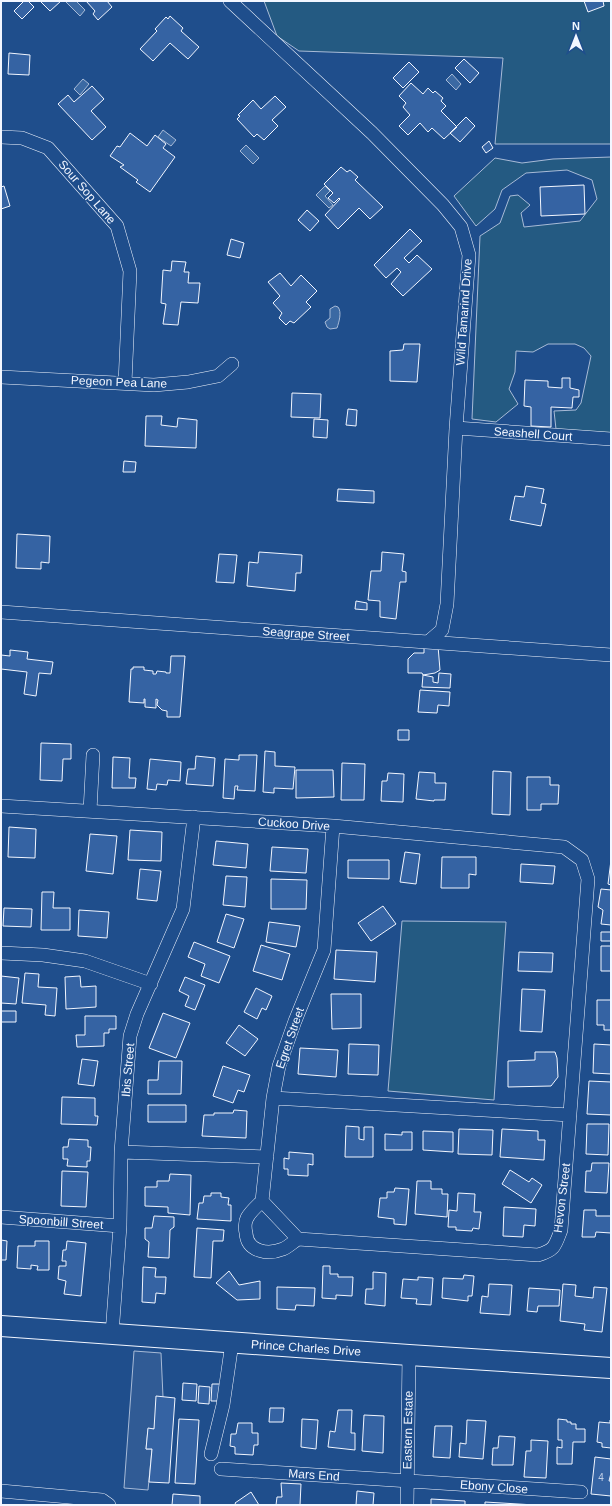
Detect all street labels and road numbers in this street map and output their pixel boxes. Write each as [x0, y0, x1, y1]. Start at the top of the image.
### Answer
street label: Sour Sop Lane [55, 157, 119, 227]
street label: Wild Tamarind Drive [453, 258, 475, 366]
street label: Pegeon Pea Lane [71, 373, 168, 391]
street label: Seashell Court [493, 424, 573, 444]
street label: Seagrape Street [262, 624, 351, 644]
street label: Cuckoo Drive [258, 815, 331, 834]
street label: Egret Street [273, 1005, 307, 1071]
street label: Ibis Street [119, 1042, 137, 1098]
street label: Hevon Street [551, 1162, 573, 1234]
street label: Spoonbill Street [18, 1212, 104, 1232]
street label: Prince Charles Drive [251, 1337, 362, 1359]
street label: Eastern Estate [400, 1390, 416, 1469]
street label: Mars End [288, 1466, 340, 1484]
street label: Ebony Close [460, 1478, 529, 1496]

